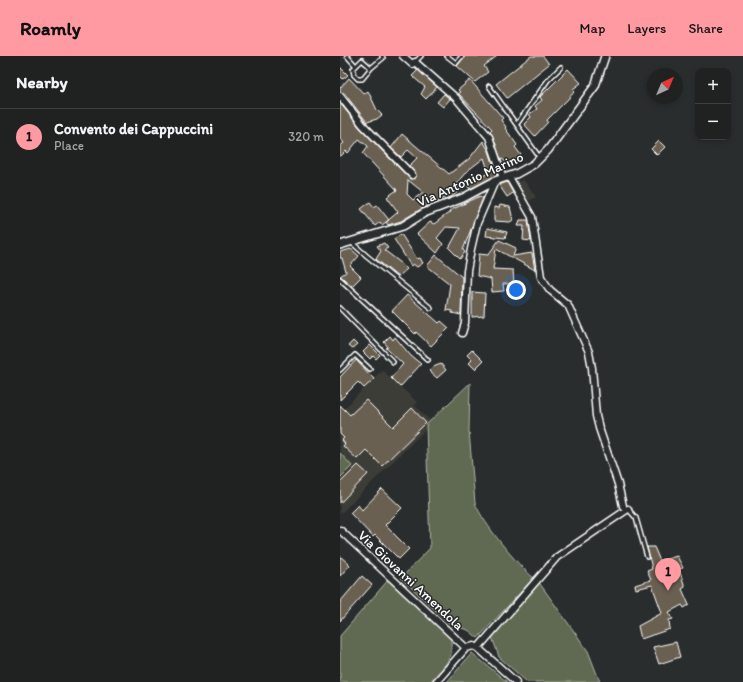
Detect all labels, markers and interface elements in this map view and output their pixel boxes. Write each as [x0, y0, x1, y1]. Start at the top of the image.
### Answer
text: Roamly [20, 17, 81, 40]
text: Map [580, 20, 605, 37]
text: Layers [627, 20, 666, 37]
text: Share [688, 20, 723, 37]
north arrow [647, 68, 683, 104]
map controls [695, 68, 731, 140]
button: + [695, 68, 731, 104]
text: Nearby [16, 72, 68, 92]
button: − [695, 104, 731, 140]
text: Convento dei Cappuccini [54, 120, 213, 138]
text: 1 [26, 129, 32, 144]
text: 320 m [288, 129, 324, 144]
text: Place [54, 138, 84, 153]
street label: Via Antonio Marino [414, 148, 526, 211]
your location [506, 280, 526, 300]
street label: Via Giovanni Amendola [354, 527, 468, 634]
pin: 1 [655, 558, 681, 591]

